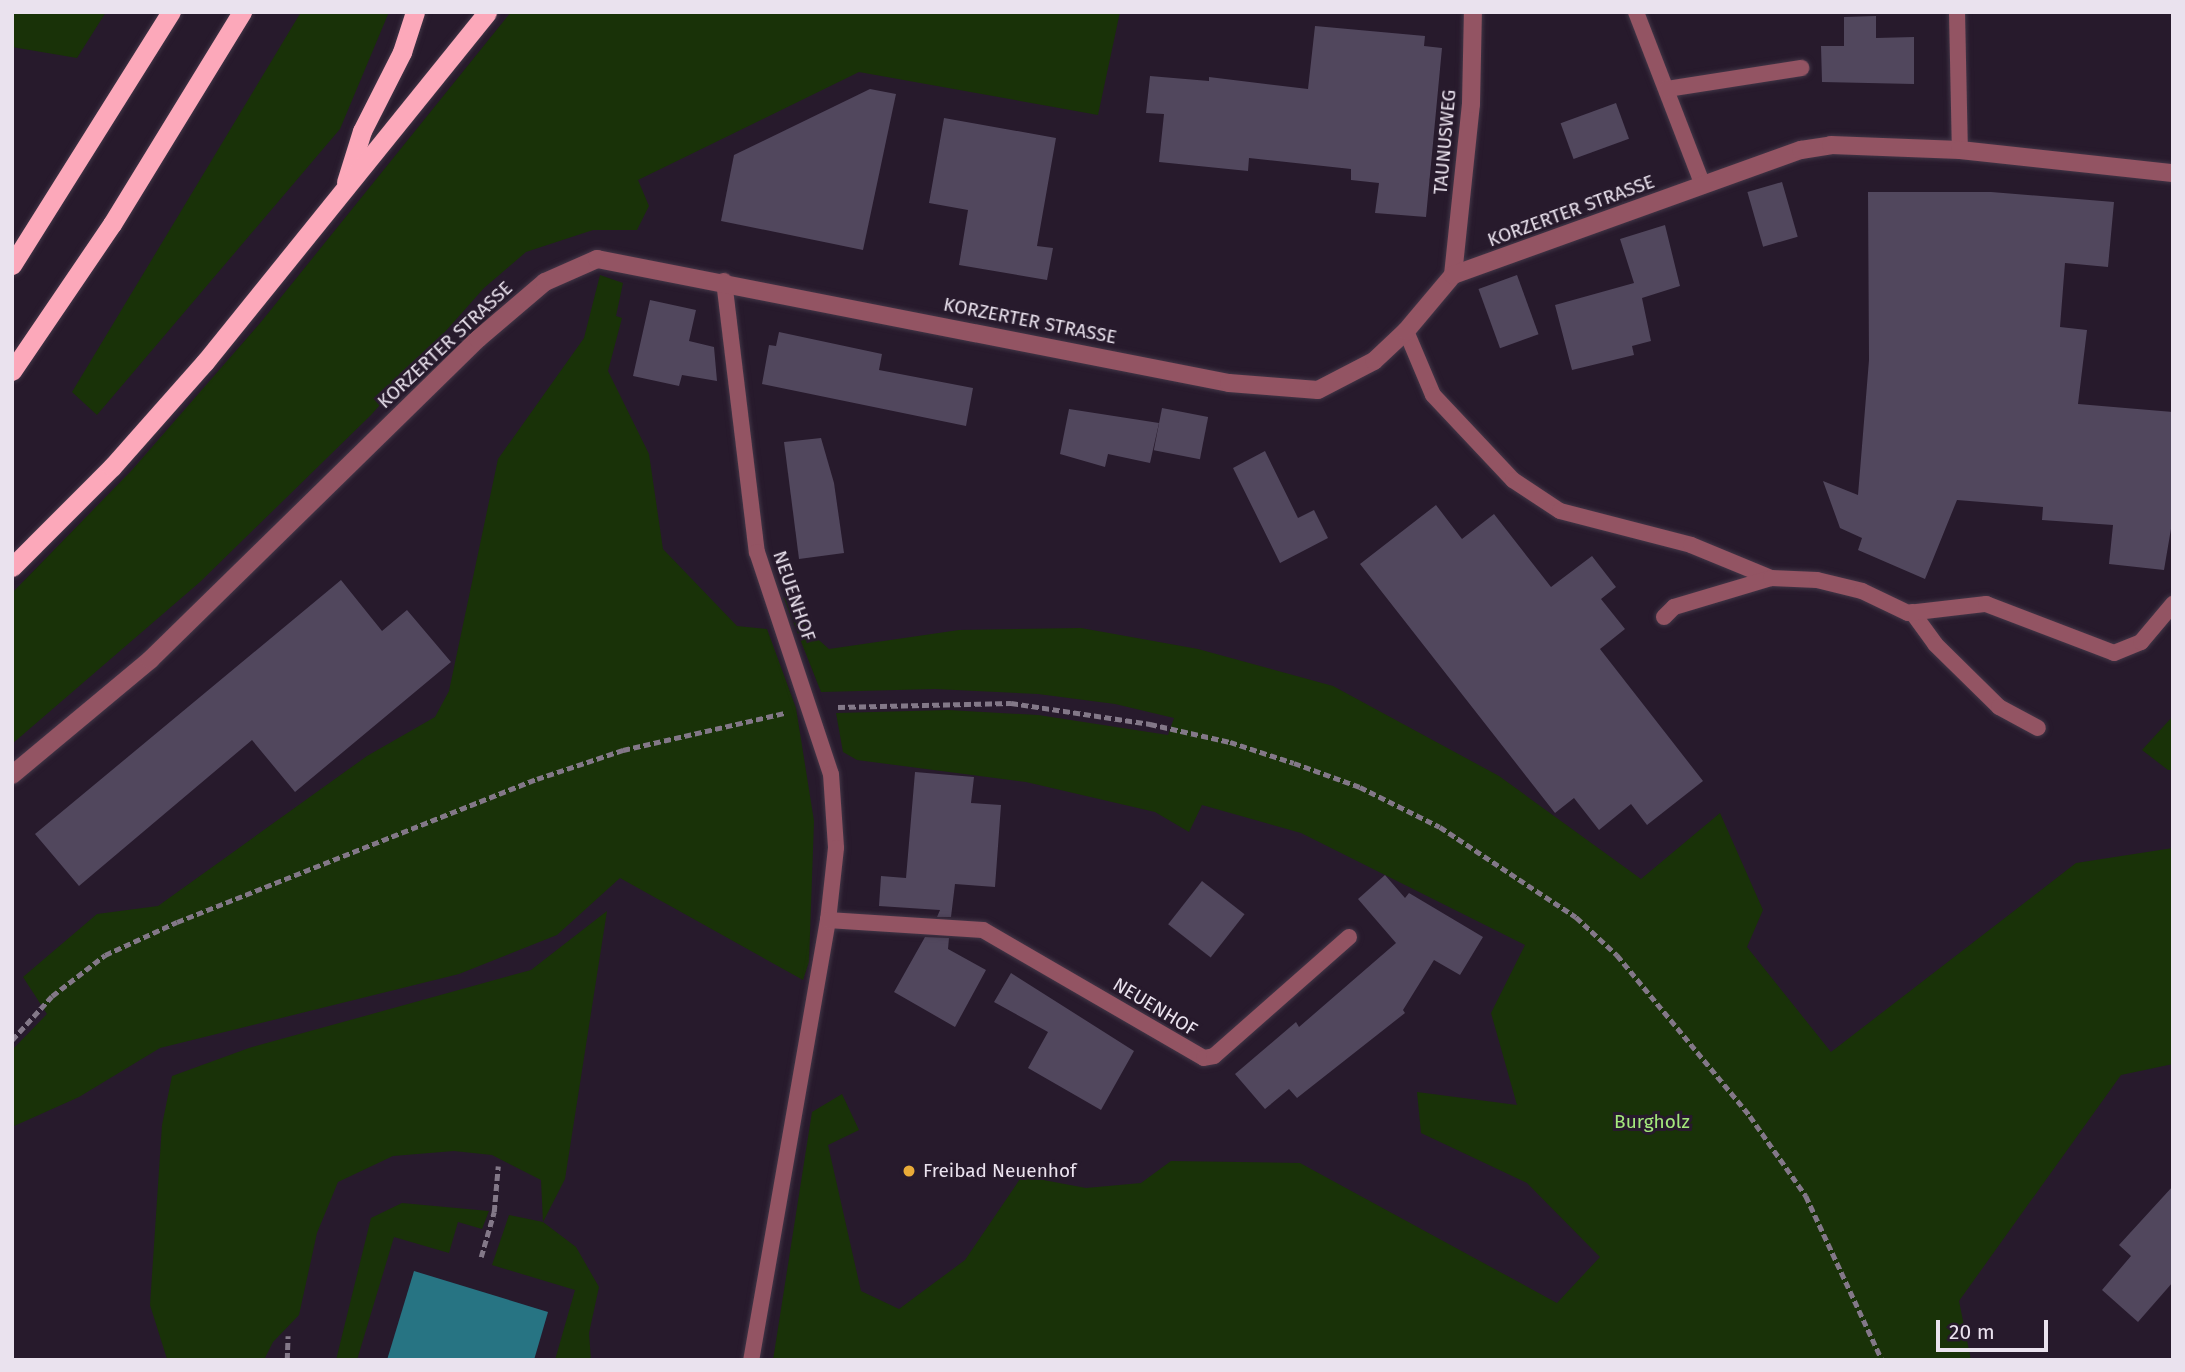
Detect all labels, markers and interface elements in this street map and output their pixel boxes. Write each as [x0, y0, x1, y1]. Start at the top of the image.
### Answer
street label: TAUNUSWEG [1429, 89, 1461, 195]
street label: KORZERTER STRASSE [1484, 170, 1658, 252]
street label: KORZERTER STRASSE [373, 277, 517, 413]
street label: KORZERTER STRASSE [941, 293, 1119, 349]
street label: NEUENHOF [768, 548, 820, 644]
street label: NEUENHOF [1109, 973, 1201, 1041]
park label: Burgholz [1614, 1111, 1690, 1133]
place label: Freibad Neuenhof [923, 1160, 1076, 1182]
marker: Freibad Neuenhof [901, 1163, 917, 1179]
scale bar [1940, 1306, 2052, 1350]
text: 20 m [1949, 1319, 1995, 1345]

